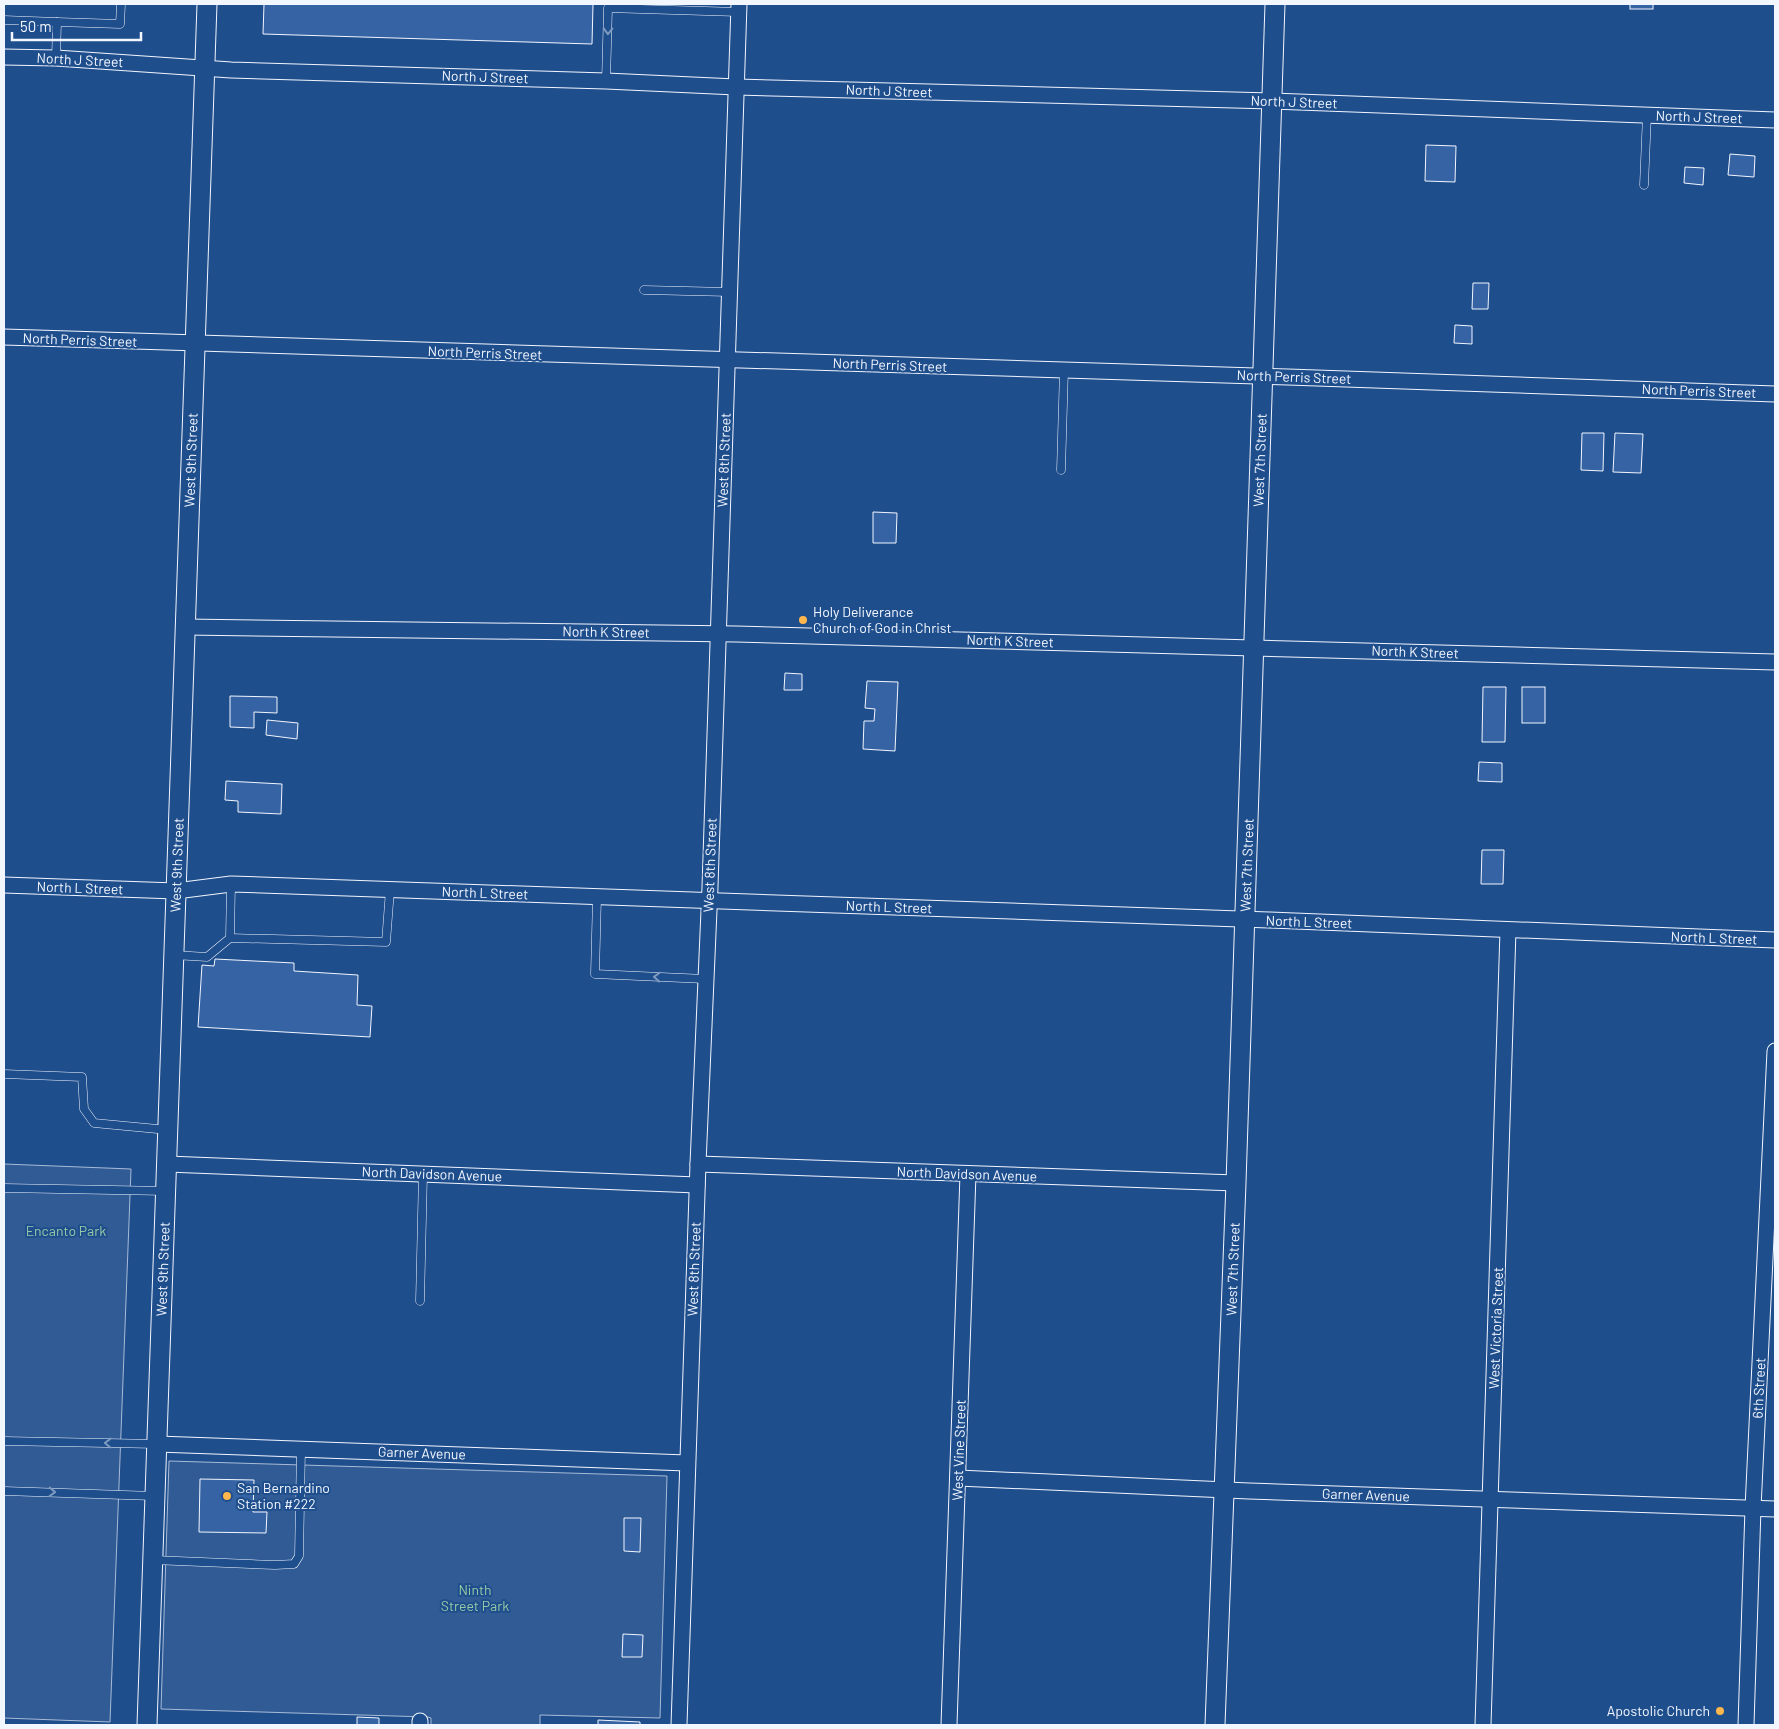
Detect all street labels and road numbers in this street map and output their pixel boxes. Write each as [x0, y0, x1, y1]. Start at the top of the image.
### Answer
street label: North J Street [36, 49, 124, 70]
street label: North J Street [441, 66, 529, 87]
street label: North J Street [845, 80, 933, 101]
street label: North J Street [1250, 91, 1338, 112]
street label: North J Street [1655, 106, 1743, 127]
street label: North Perris Street [22, 329, 138, 350]
street label: North Perris Street [427, 342, 543, 363]
street label: North Perris Street [832, 354, 948, 375]
street label: North Perris Street [1236, 366, 1352, 387]
street label: North Perris Street [1641, 380, 1757, 401]
street label: West 9th Street [180, 412, 201, 508]
street label: West 8th Street [713, 412, 734, 508]
street label: West 7th Street [1249, 413, 1270, 507]
street label: North K Street [562, 622, 650, 641]
street label: North K Street [966, 630, 1054, 651]
street label: North K Street [1371, 641, 1459, 662]
street label: West 9th Street [166, 817, 187, 913]
street label: West 8th Street [699, 817, 720, 913]
street label: West 7th Street [1236, 818, 1257, 912]
street label: North L Street [36, 877, 124, 898]
street label: North L Street [441, 882, 529, 903]
street label: North L Street [845, 896, 933, 917]
street label: North L Street [1265, 911, 1353, 932]
street label: North L Street [1670, 927, 1758, 948]
street label: North Davidson Avenue [361, 1163, 503, 1184]
street label: North Davidson Avenue [896, 1163, 1038, 1184]
street label: West 9th Street [152, 1221, 173, 1317]
street label: West 8th Street [683, 1221, 704, 1317]
street label: West 7th Street [1222, 1222, 1243, 1316]
street label: West Victoria Street [1485, 1267, 1506, 1389]
street label: 6th Street [1748, 1357, 1769, 1419]
street label: West Vine Street [948, 1399, 969, 1501]
street label: Garner Avenue [378, 1442, 466, 1463]
street label: Garner Avenue [1322, 1484, 1410, 1505]

